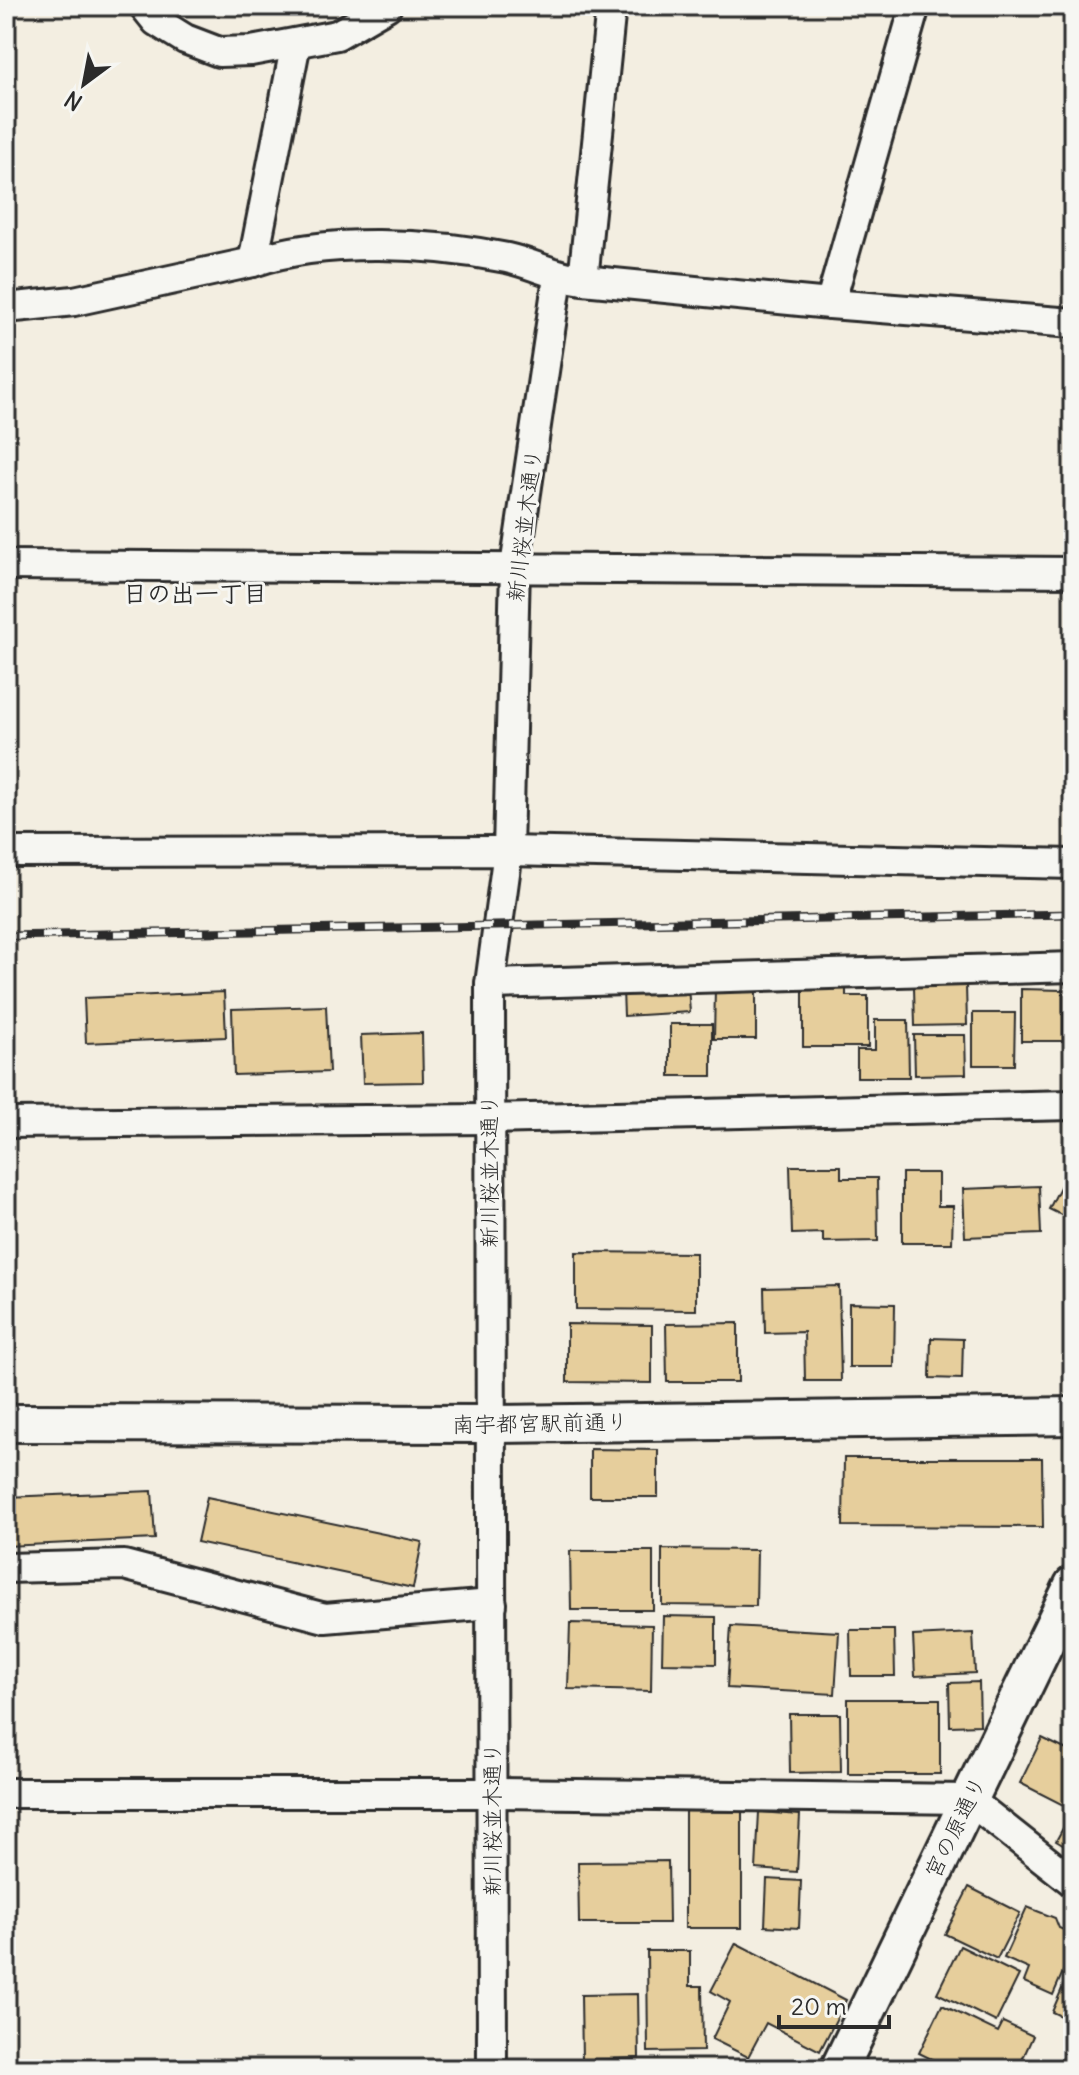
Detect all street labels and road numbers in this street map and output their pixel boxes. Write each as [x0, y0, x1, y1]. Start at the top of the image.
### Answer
street label: 新川桜並木通り [501, 447, 547, 603]
street label: 新川桜並木通り [475, 1094, 503, 1248]
street label: 南宇都宮駅前通り [452, 1407, 628, 1439]
street label: 新川桜並木通り [478, 1742, 506, 1896]
street label: 宮の原通り [918, 1771, 992, 1883]

